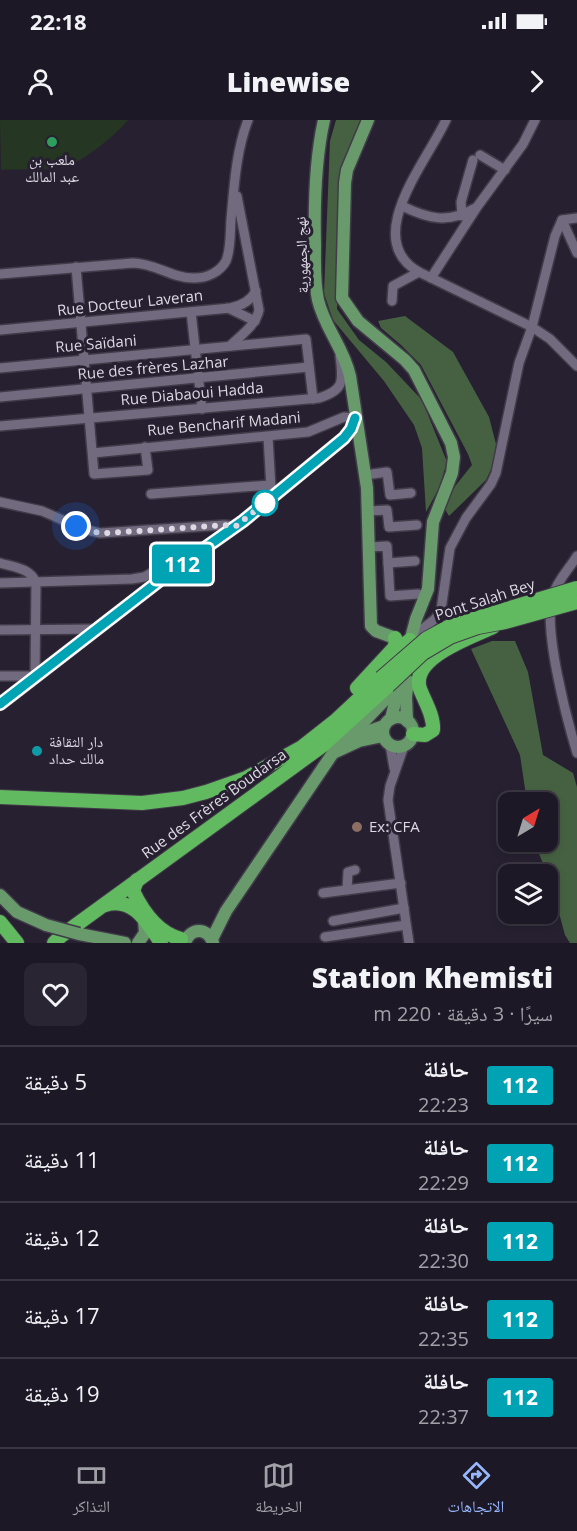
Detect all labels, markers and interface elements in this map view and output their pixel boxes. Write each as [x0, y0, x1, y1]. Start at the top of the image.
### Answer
text: 22:18 [30, 6, 87, 36]
text: Linewise [227, 63, 350, 100]
icon: person [24, 65, 57, 98]
icon: forward [520, 65, 553, 98]
marker: ملعب بن عبد المالك [45, 135, 59, 149]
place label: ملعب بن عبد المالك [25, 149, 79, 186]
street label: نهج الجمهورية [290, 216, 313, 294]
street label: Rue Docteur Laveran [56, 284, 204, 320]
street label: Rue Saïdani [54, 329, 137, 357]
street label: Rue des frères Lazhar [77, 350, 229, 384]
street label: Rue Diabaoui Hadda [120, 377, 264, 409]
street label: Rue Bencharif Madani [146, 406, 301, 440]
unlabelled marker [252, 490, 278, 516]
your location [61, 511, 91, 541]
line badge: 112 [148, 544, 216, 584]
text: 112 [164, 550, 200, 578]
street label: Pont Salah Bey [432, 573, 538, 625]
place label: دار الثقافة مالك حداد [49, 731, 104, 768]
marker: دار الثقافة مالك حداد [30, 744, 44, 758]
street label: Rue des Frères Boudarsa [137, 744, 290, 863]
north arrow [498, 792, 558, 852]
map controls [498, 792, 558, 924]
place label: Ex: CFA [369, 816, 420, 836]
marker: Ex: CFA [350, 820, 364, 834]
button: layers [498, 864, 558, 924]
text: Station Khemisti [312, 958, 553, 996]
button: heart [24, 963, 87, 1026]
text: سيرًا · 3 دقيقة · 220 m [373, 1000, 553, 1027]
text: حافلة [423, 1053, 469, 1083]
text: 5 دقيقة [24, 1066, 87, 1096]
text: 112 [502, 1071, 538, 1099]
text: 22:23 [418, 1091, 469, 1118]
text: حافلة [423, 1131, 469, 1161]
text: 11 دقيقة [24, 1144, 100, 1174]
text: 112 [502, 1149, 538, 1177]
text: 22:29 [418, 1169, 469, 1196]
text: حافلة [423, 1209, 469, 1239]
text: 12 دقيقة [24, 1222, 100, 1252]
text: 112 [502, 1227, 538, 1255]
text: 22:30 [418, 1247, 469, 1274]
text: حافلة [423, 1287, 469, 1317]
text: 17 دقيقة [24, 1300, 100, 1330]
text: 112 [502, 1305, 538, 1333]
text: 22:35 [418, 1325, 469, 1352]
text: حافلة [423, 1365, 469, 1395]
text: 19 دقيقة [24, 1378, 100, 1408]
text: 112 [502, 1383, 538, 1411]
text: 22:37 [418, 1403, 469, 1430]
tab: التذاكر [73, 1459, 110, 1522]
tab: الخريطة [255, 1459, 302, 1522]
tab: الاتجاهات [448, 1459, 504, 1522]

